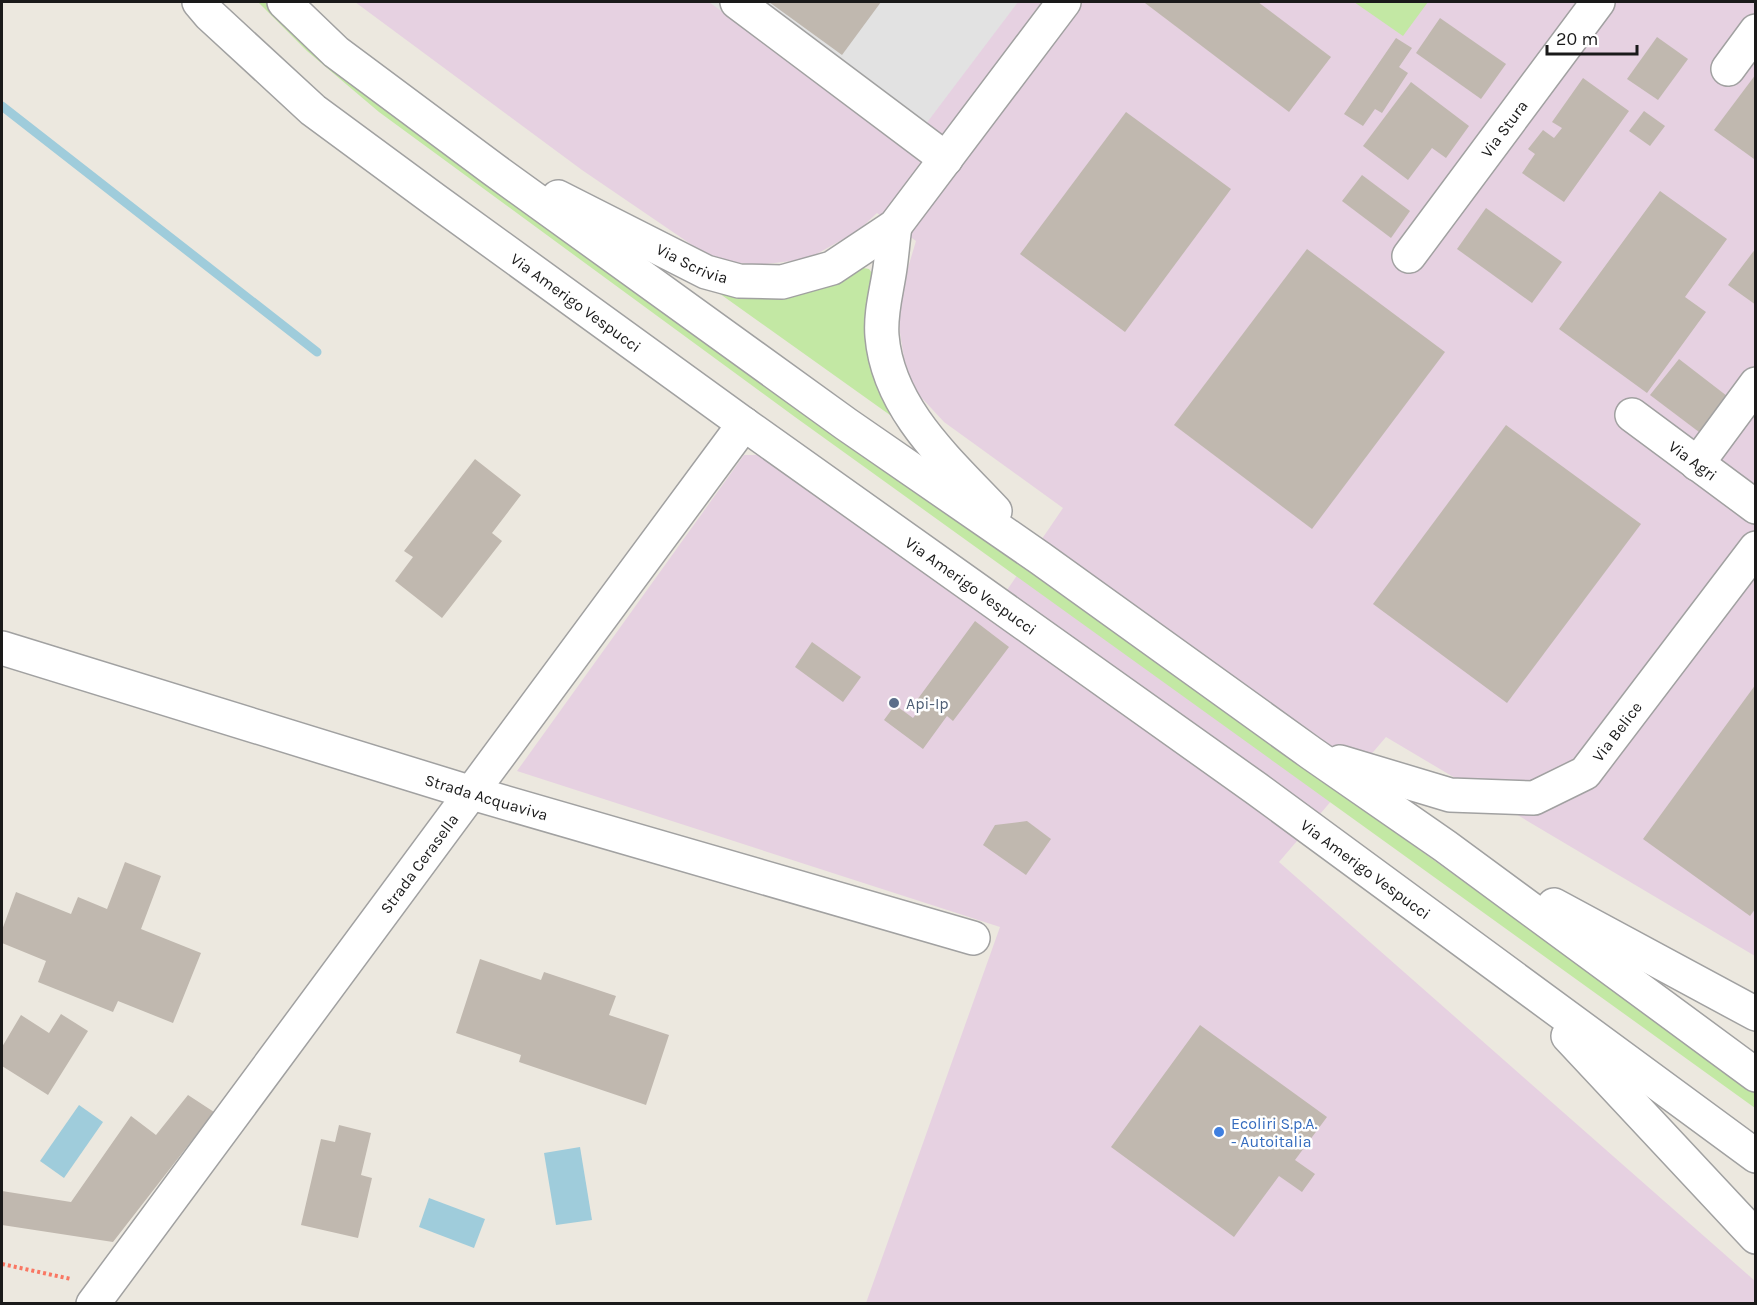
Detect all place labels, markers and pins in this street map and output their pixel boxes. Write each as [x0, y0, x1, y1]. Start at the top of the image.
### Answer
place label: Api-Ip [906, 694, 949, 713]
marker: Api-Ip [887, 696, 901, 710]
place label: Ecoliri S.p.A. - Autoitalia [1231, 1114, 1318, 1151]
marker: Ecoliri S.p.A. - Autoitalia [1212, 1125, 1226, 1139]

